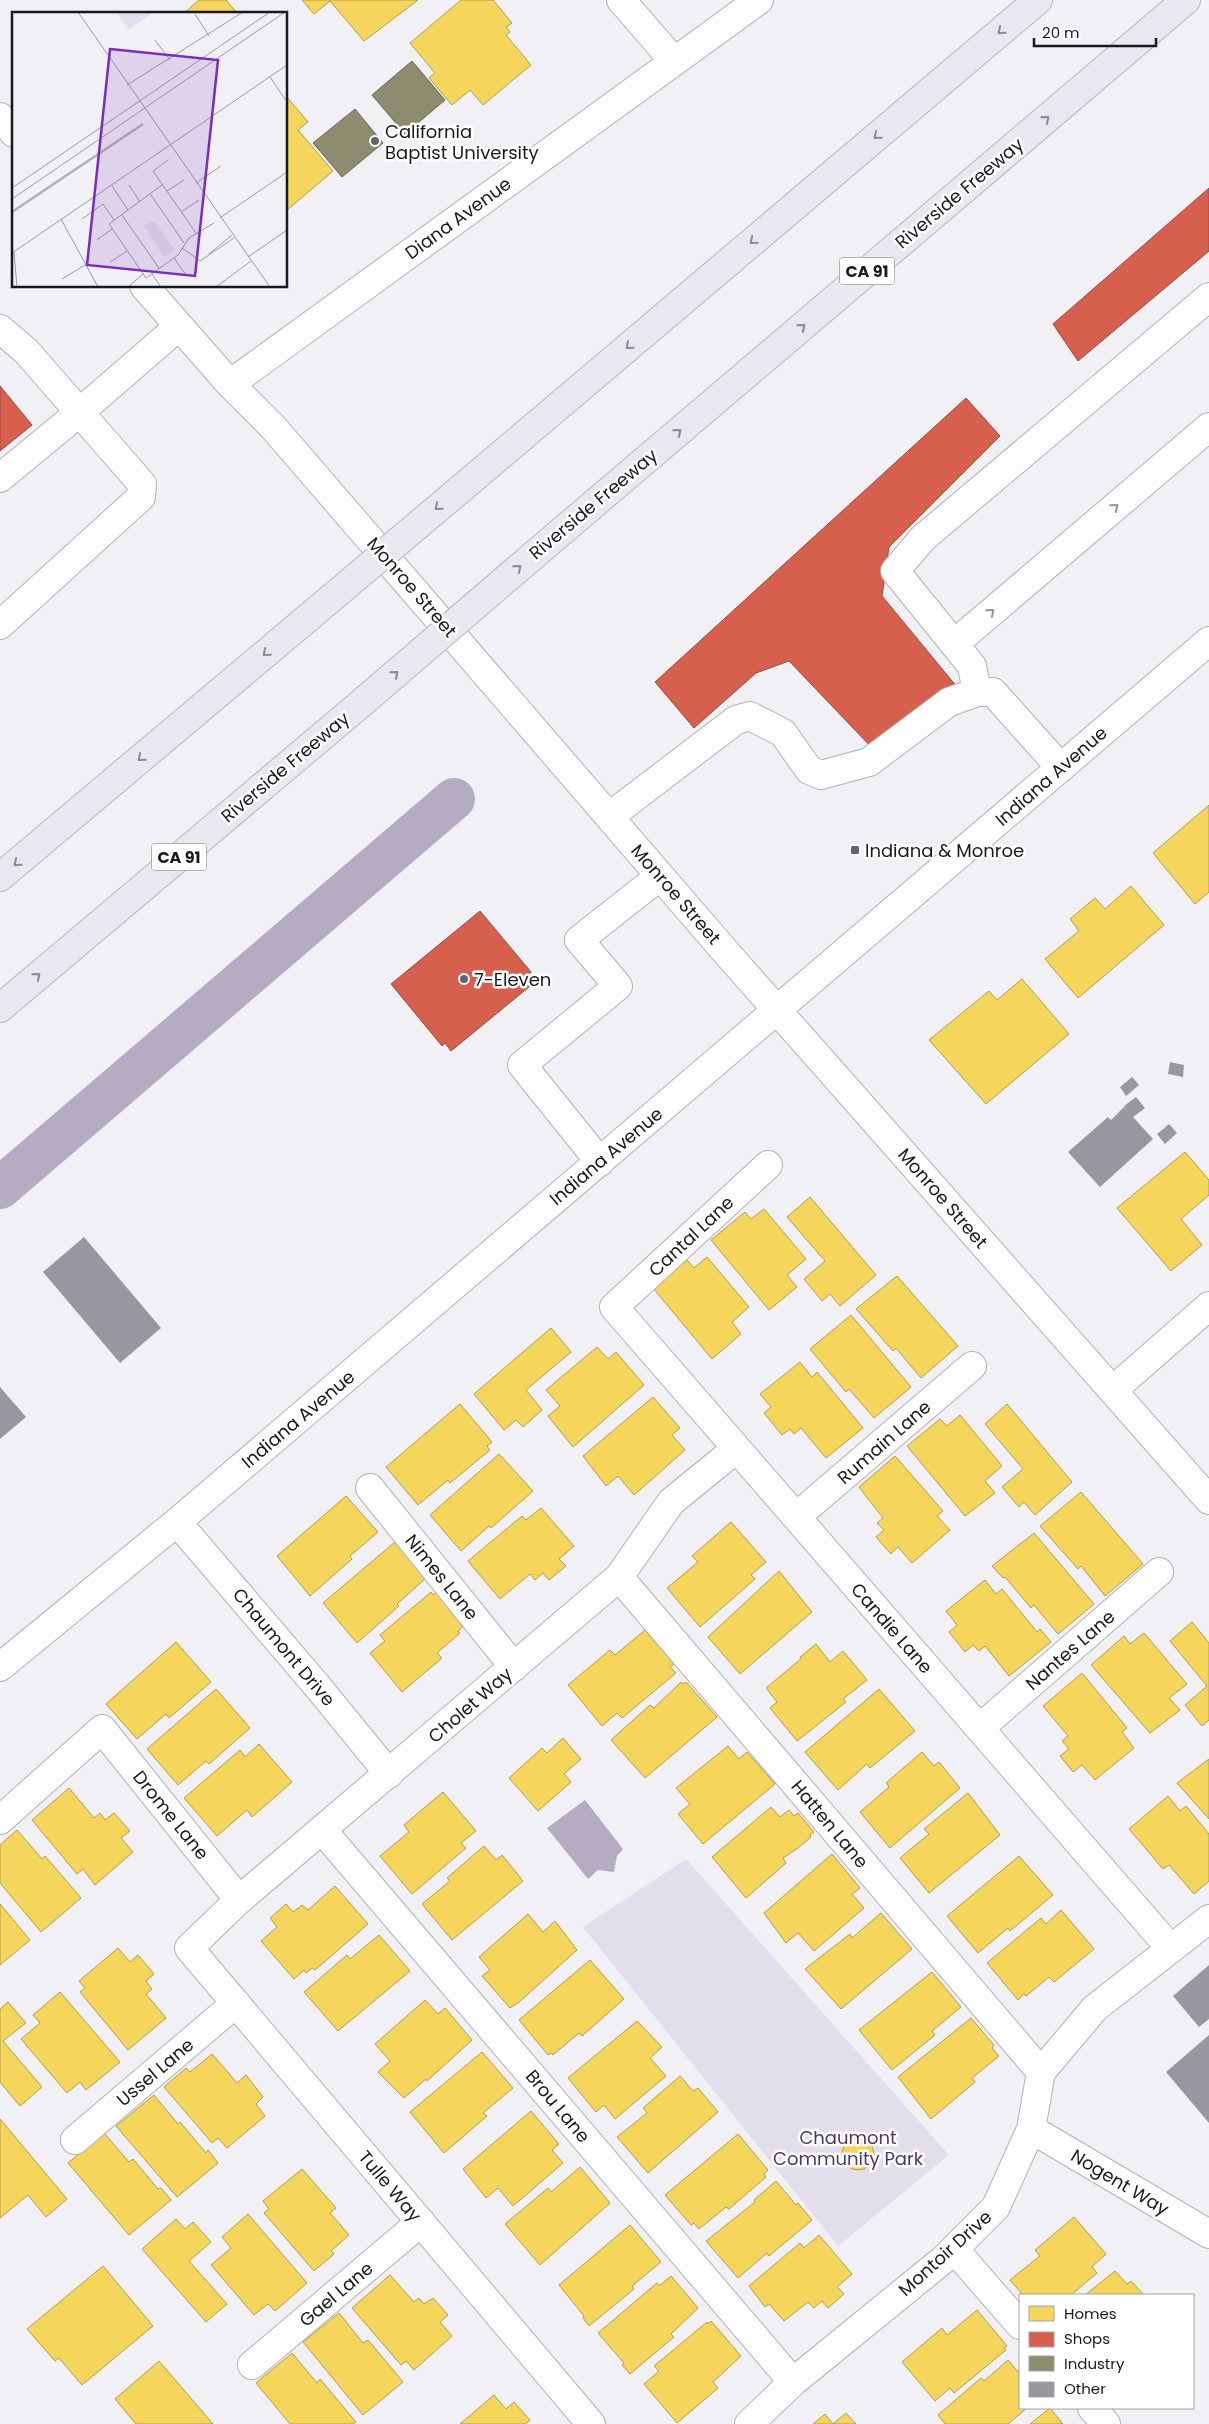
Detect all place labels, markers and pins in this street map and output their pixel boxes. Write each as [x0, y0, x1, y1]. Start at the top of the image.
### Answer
place label: California Baptist University [385, 119, 539, 165]
marker: California Baptist University [369, 135, 381, 147]
place label: Indiana & Monroe [865, 838, 1024, 863]
marker: Indiana & Monroe [849, 844, 861, 856]
place label: 7-Eleven [474, 967, 551, 992]
marker: 7-Eleven [458, 973, 470, 985]

